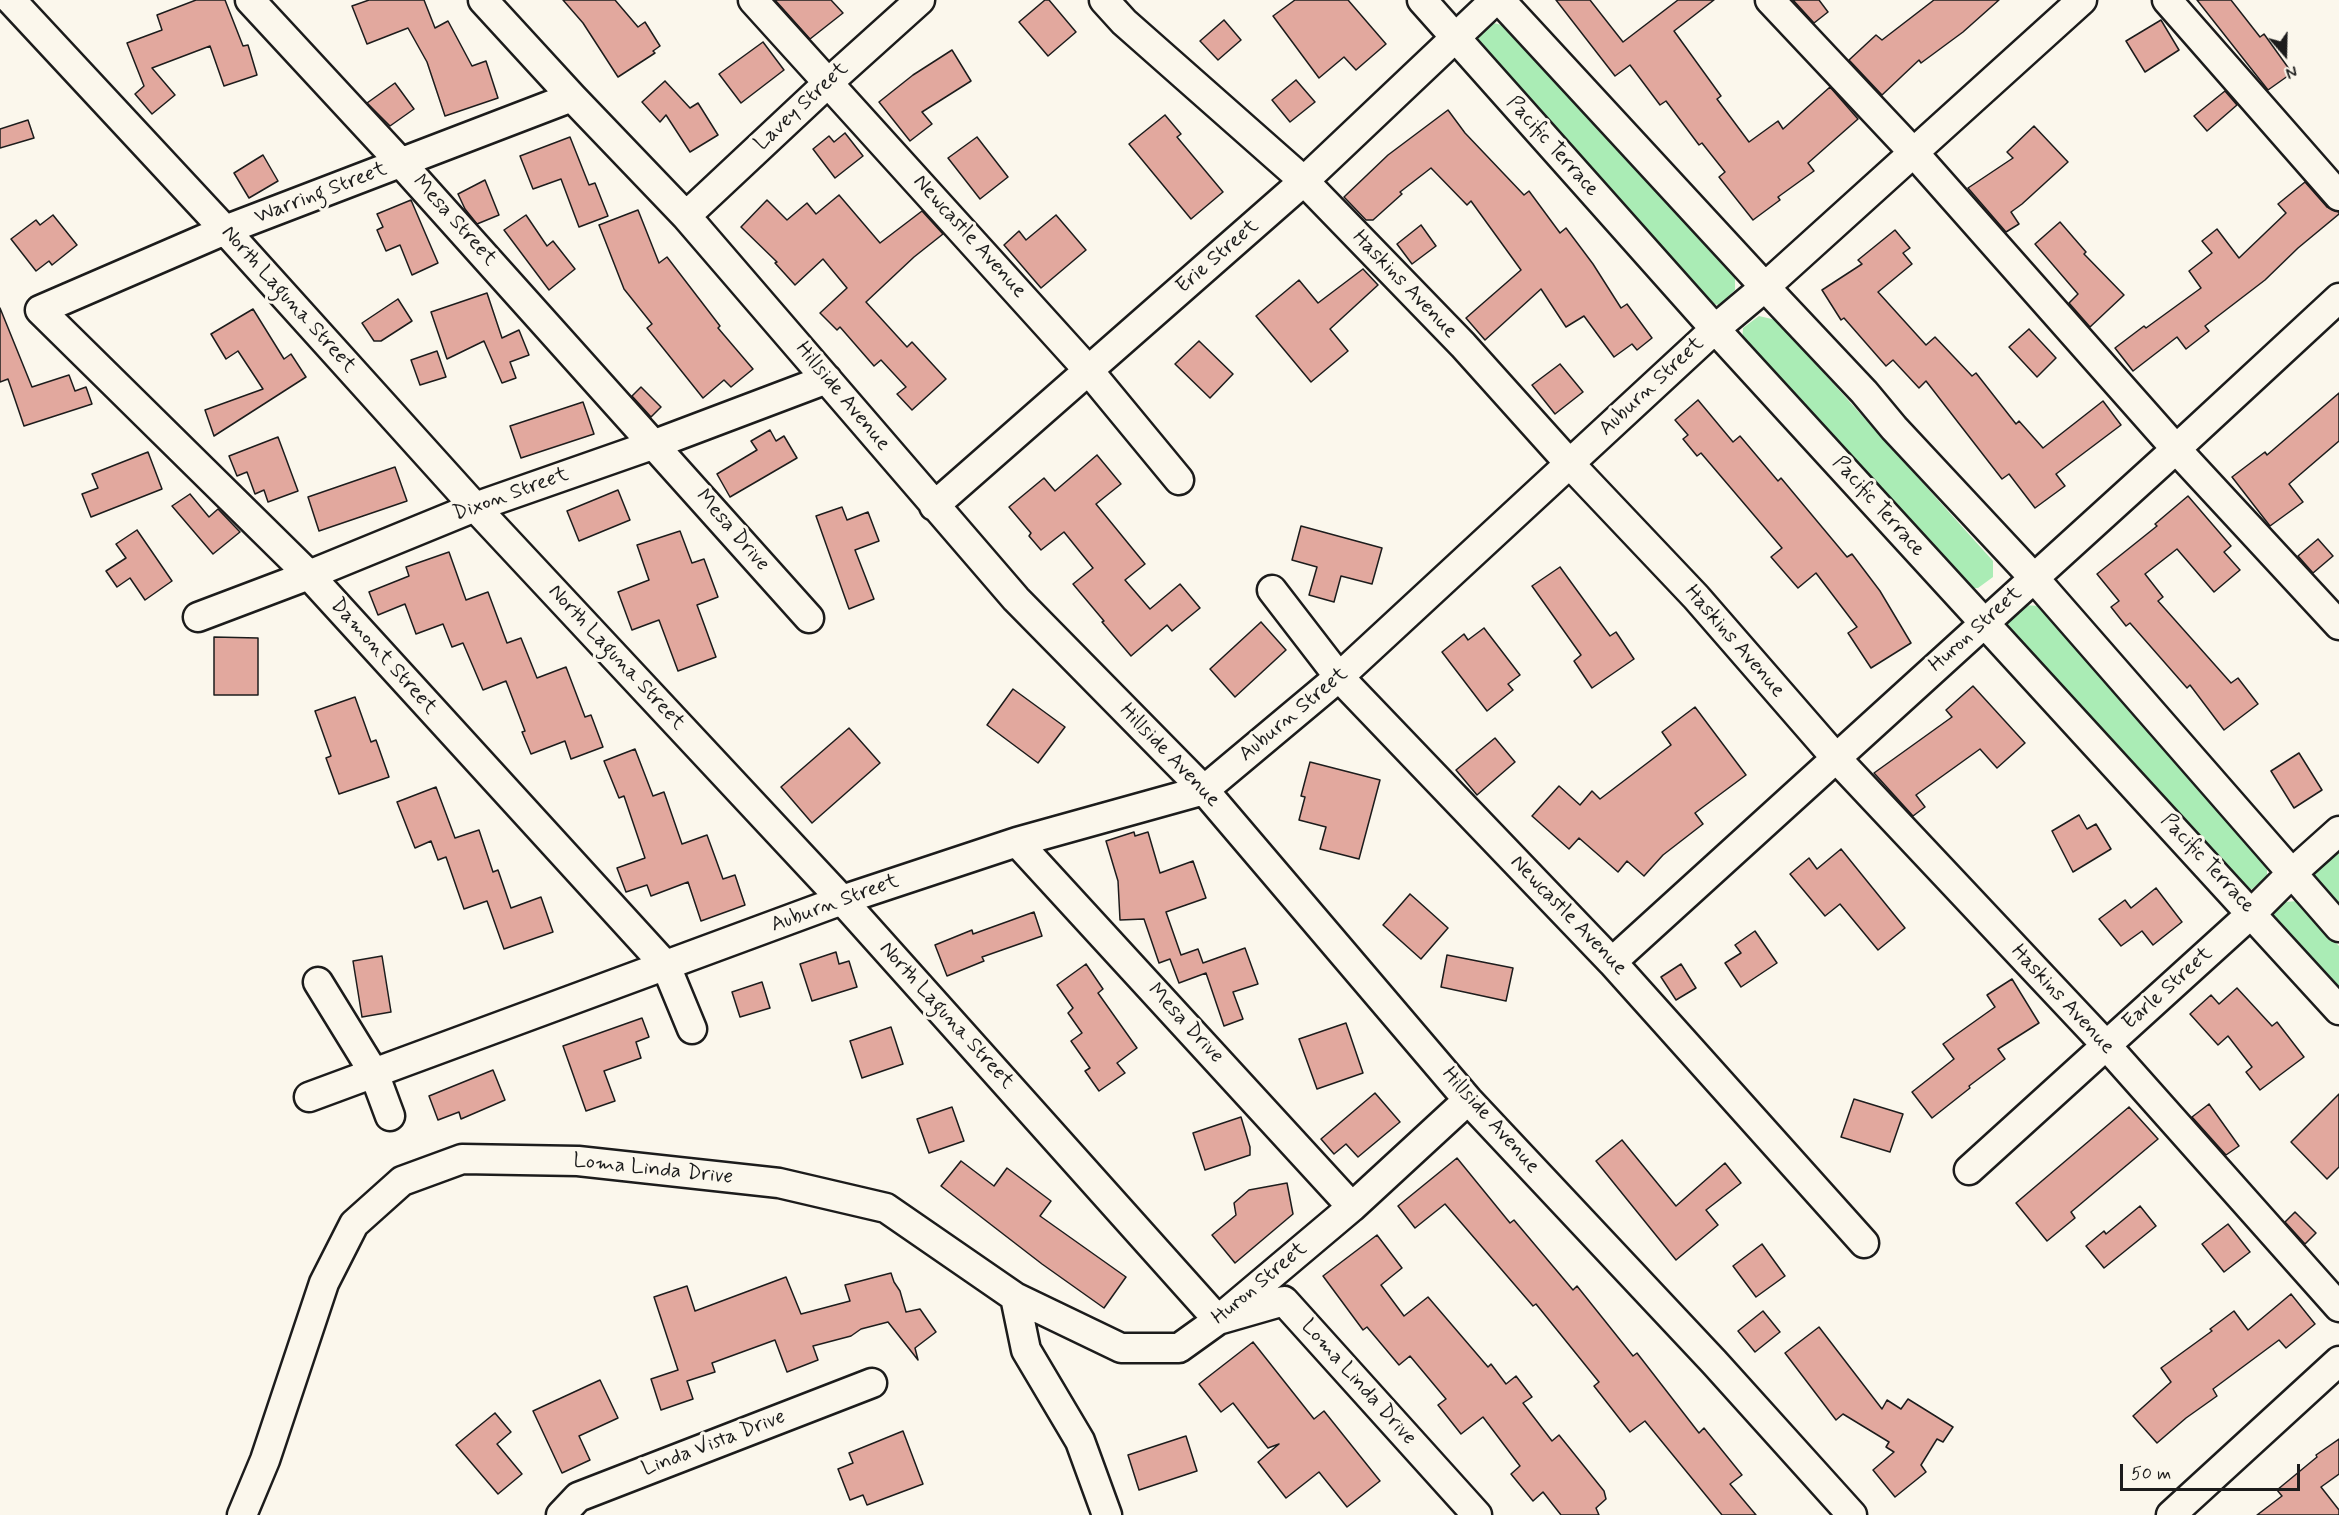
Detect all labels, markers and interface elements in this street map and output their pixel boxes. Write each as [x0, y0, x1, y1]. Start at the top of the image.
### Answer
north arrow [2255, 24, 2315, 84]
street label: Lavey Street [750, 57, 854, 157]
text: N [2283, 60, 2300, 83]
street label: Pacific Terrace [1500, 91, 1604, 203]
street label: Warring Street [251, 157, 391, 231]
street label: Mesa Street [406, 170, 502, 272]
street label: Newcastle Avenue [907, 170, 1031, 304]
street label: Erie Street [1172, 214, 1264, 300]
street label: North Laguna Street [215, 221, 361, 379]
street label: Haskins Avenue [1346, 226, 1462, 344]
street label: Auburn Street [1594, 332, 1710, 442]
street label: Hillside Avenue [789, 337, 895, 457]
street label: Pacific Terrace [1826, 451, 1930, 563]
street label: Dixon Street [450, 463, 572, 527]
street label: Mesa Drive [690, 485, 774, 577]
street label: North Laguna Street [542, 580, 690, 736]
street label: Haskins Avenue [1678, 581, 1790, 703]
street label: Huron Street [1924, 582, 2028, 678]
street label: Damont Street [324, 594, 442, 720]
street label: Auburn Street [1234, 662, 1354, 768]
street label: Hillside Avenue [1113, 699, 1225, 813]
street label: Pacific Terrace [2154, 809, 2260, 919]
street label: Newcastle Avenue [1504, 851, 1632, 981]
street label: Auburn Street [768, 869, 902, 939]
street label: North Laguna Street [873, 937, 1019, 1095]
street label: Haskins Avenue [2005, 940, 2119, 1060]
street label: Earle Street [2118, 942, 2218, 1036]
street label: Mesa Drive [1142, 979, 1228, 1069]
street label: Hillside Avenue [1436, 1063, 1544, 1179]
street label: Loma Linda Drive [572, 1149, 734, 1191]
street label: Huron Street [1207, 1237, 1313, 1331]
street label: Loma Linda Drive [1295, 1315, 1421, 1451]
street label: Linda Vista Drive [639, 1405, 789, 1483]
scale bar [2123, 1452, 2303, 1490]
text: 50 m [2131, 1462, 2171, 1486]

